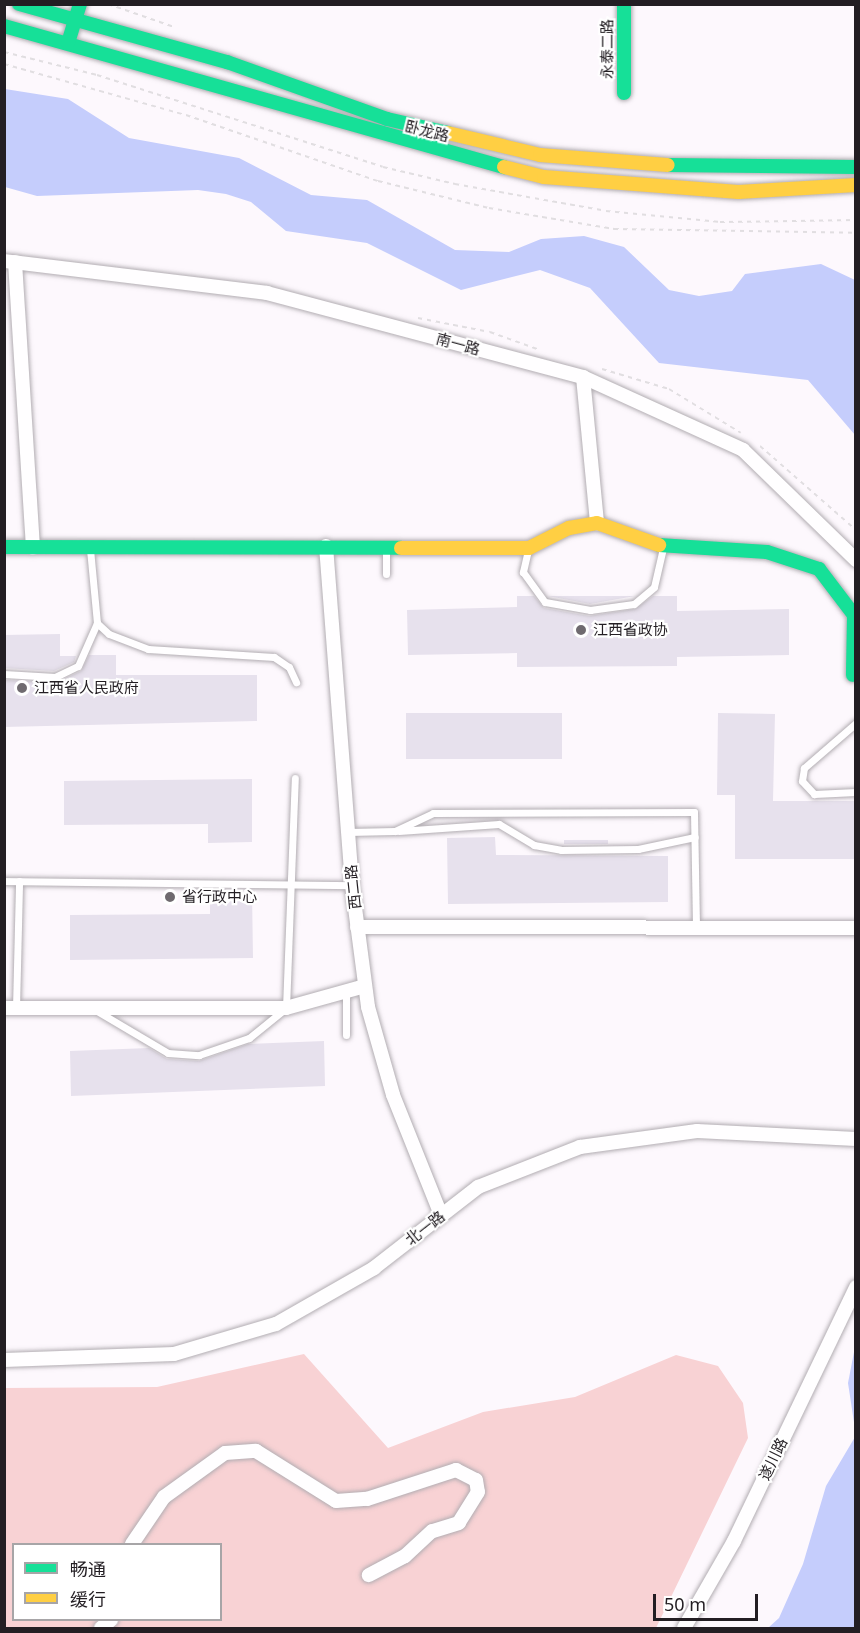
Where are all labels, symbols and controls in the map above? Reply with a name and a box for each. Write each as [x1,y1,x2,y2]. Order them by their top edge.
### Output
street label: 永泰二路 [598,19,616,79]
street label: 卧龙路 [403,117,451,145]
street label: 南一路 [434,329,482,359]
place label: 江西省政协 [593,621,668,639]
marker: 江西省政协 [574,623,588,637]
place label: 江西省人民政府 [34,679,139,697]
marker: 江西省人民政府 [15,681,29,695]
street label: 西二路 [342,864,364,910]
place label: 省行政中心 [182,888,257,906]
marker: 省行政中心 [163,890,177,904]
street label: 北一路 [402,1207,448,1249]
street label: 遂川路 [755,1435,791,1483]
legend [12,1543,222,1621]
text: 畅通 [70,1557,106,1581]
scale bar [656,1582,761,1620]
text: 缓行 [70,1587,106,1611]
text: 50 m [664,1592,706,1616]

